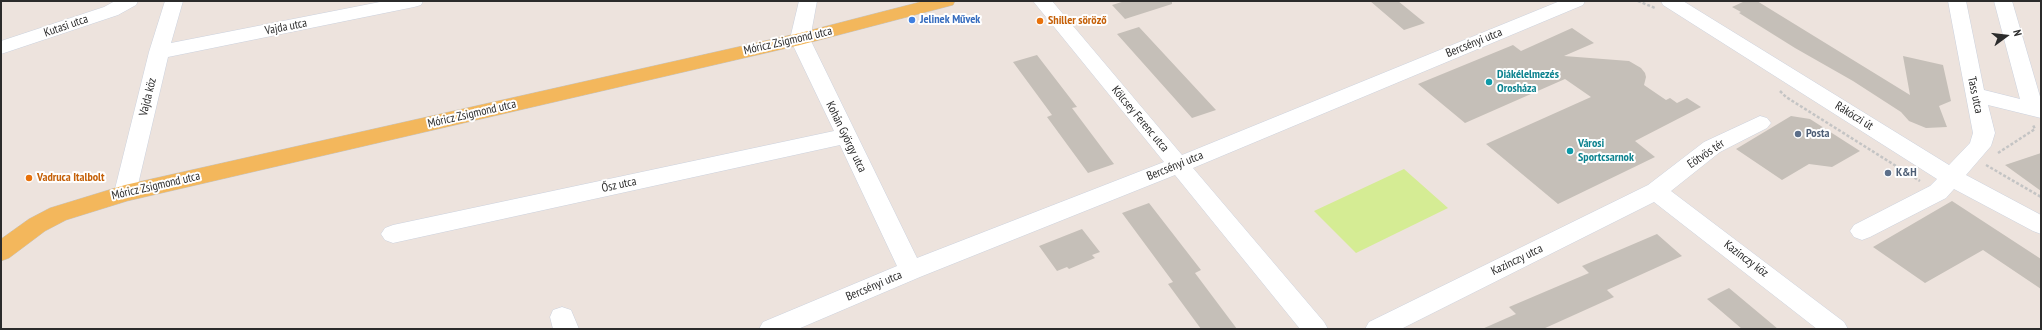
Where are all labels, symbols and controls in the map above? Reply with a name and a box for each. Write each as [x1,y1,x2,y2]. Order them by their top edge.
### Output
street label: Kutasi utca [42,12,90,40]
place label: Jelinek Művek [920,13,980,27]
place label: Shiller söröző [1048,14,1106,28]
marker: Jelinek Művek [907,15,917,25]
street label: Vajda utca [264,16,308,38]
marker: Shiller söröző [1035,16,1045,26]
north arrow [1986,16,2026,56]
street label: Móricz Zsigmond utca [742,24,834,58]
street label: Bercsényi utca [1444,25,1504,61]
text: N [2010,28,2025,38]
place label: Diákélelmezés Orosháza [1497,68,1559,96]
street label: Tass utca [1964,75,1986,115]
street label: Vajda köz [136,76,160,118]
marker: Diákélelmezés Orosháza [1484,77,1494,87]
street label: Kölcsey Ferenc utca [1108,83,1172,155]
street label: Móricz Zsigmond utca [426,97,518,131]
street label: Kohán György utca [823,99,869,175]
street label: Rákóczi út [1832,99,1876,133]
place label: Posta [1806,127,1829,141]
marker: Posta [1793,129,1803,139]
street label: Eötvös tér [1685,136,1727,172]
place label: Városi Sportcsarnok [1578,137,1634,165]
marker: Városi Sportcsarnok [1565,146,1575,156]
street label: Bercsényi utca [1145,148,1205,184]
place label: K&H [1896,166,1917,180]
marker: K&H [1883,168,1893,178]
street label: Móricz Zsigmond utca [110,169,202,203]
place label: Vadruca Italbolt [37,171,105,185]
marker: Vadruca Italbolt [24,173,34,183]
street label: Ősz utca [600,174,638,196]
street label: Kazinczy köz [1721,238,1771,280]
street label: Kazinczy utca [1489,241,1545,279]
street label: Bercsényi utca [844,268,904,304]

